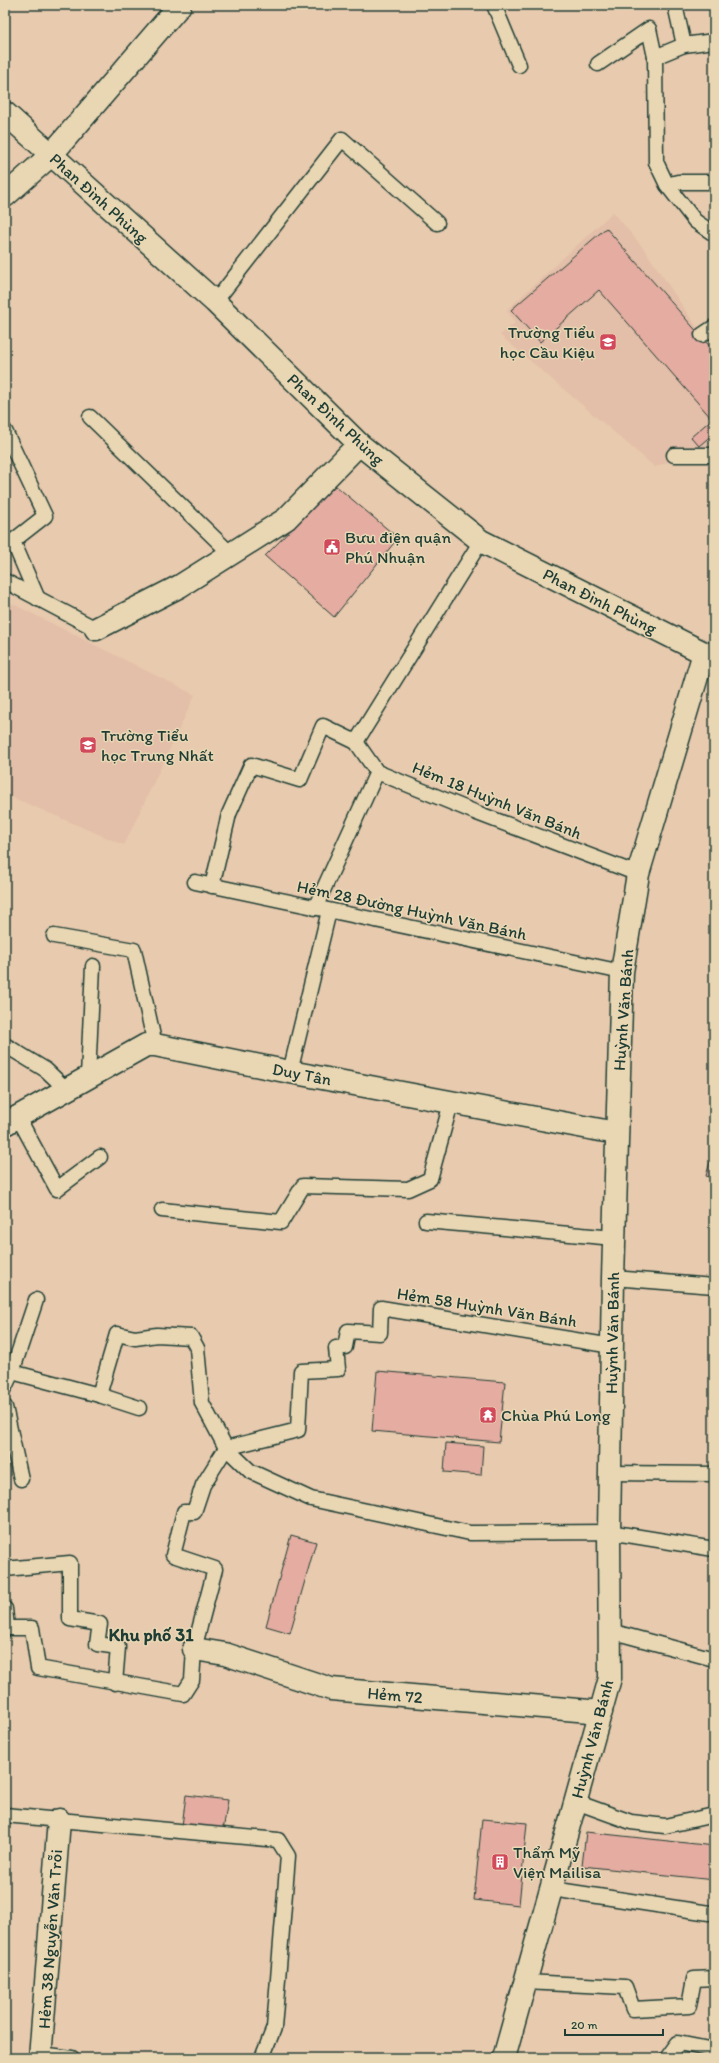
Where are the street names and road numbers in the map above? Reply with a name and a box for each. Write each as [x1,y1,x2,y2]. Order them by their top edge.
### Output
street label: Phan Đình Phùng [46,149,152,248]
street label: Phan Đình Phùng [283,369,389,469]
street label: Phan Đình Phùng [540,564,661,638]
street label: Hẻm 18 Huỳnh Văn Bánh [409,757,585,843]
street label: Hẻm 28 Đường Huỳnh Văn Bánh [295,876,530,944]
street label: Huỳnh Văn Bánh [609,948,637,1071]
street label: Duy Tân [271,1058,333,1090]
street label: Huỳnh Văn Bánh [601,1272,623,1394]
street label: Hẻm 58 Huỳnh Văn Bánh [396,1283,579,1331]
street label: Huỳnh Văn Bánh [567,1677,618,1800]
street label: Hẻm 72 [367,1683,424,1707]
street label: Hẻm 38 Nguyễn Văn Trỗi [34,1849,66,2029]

